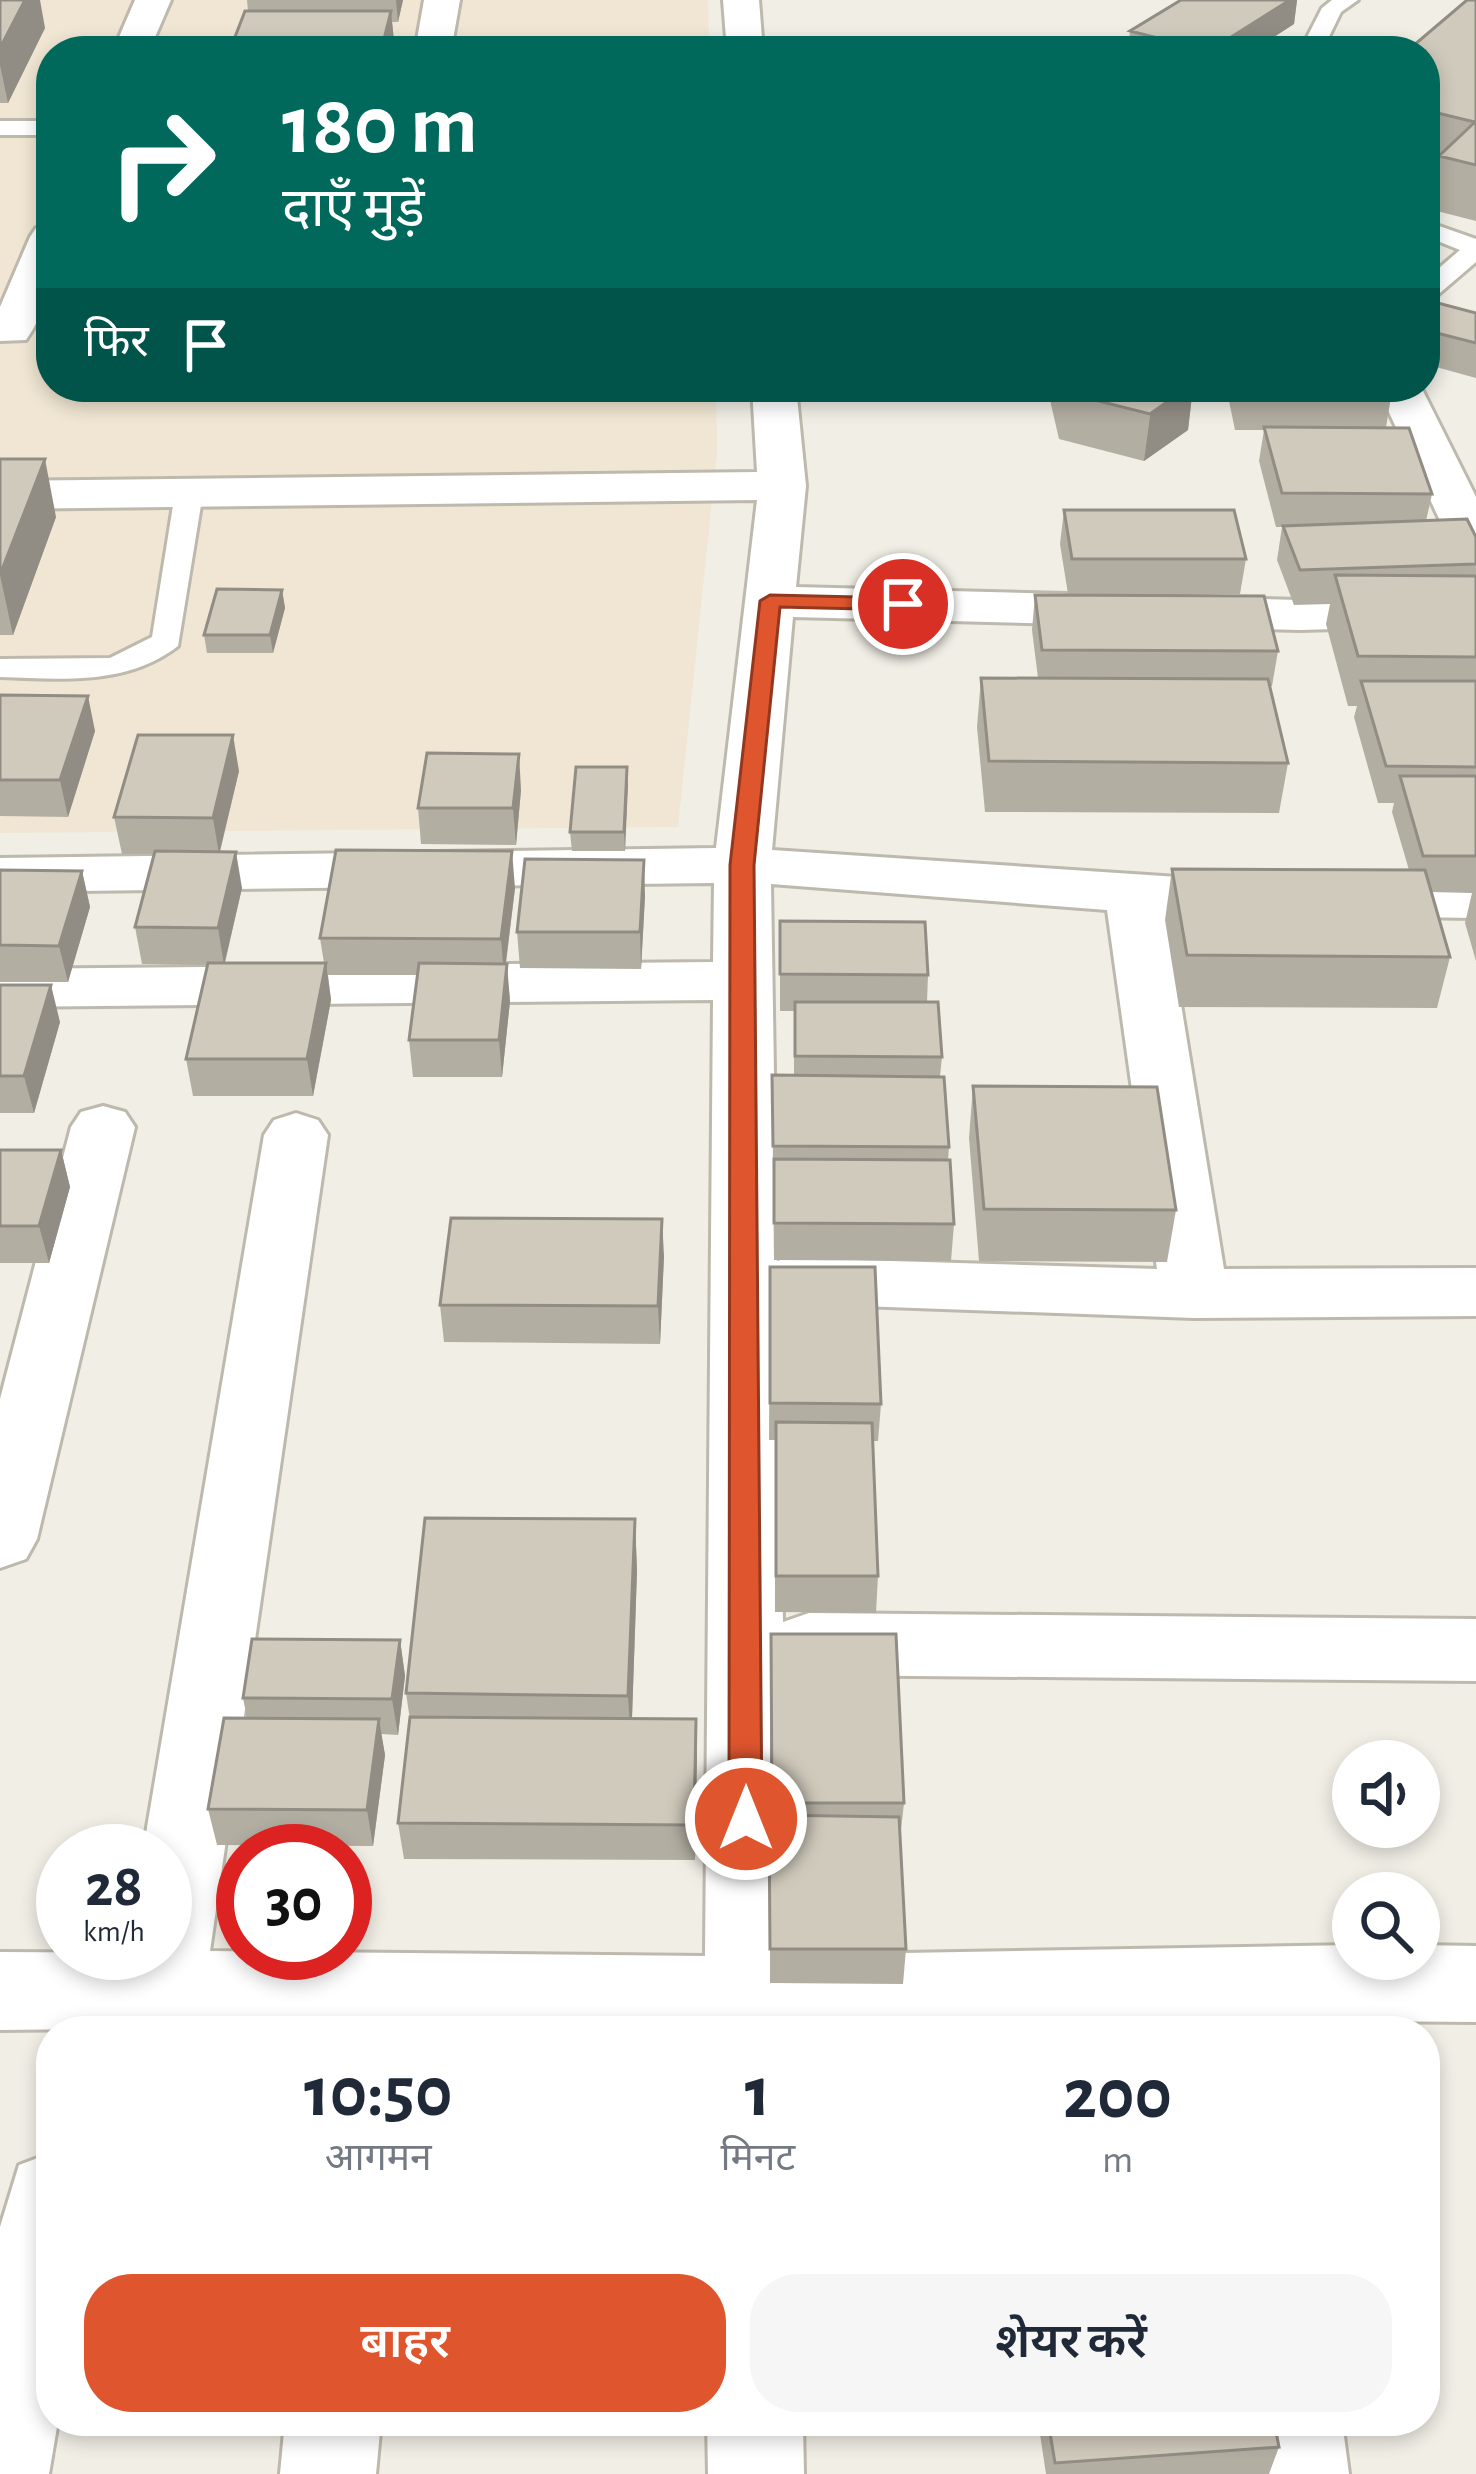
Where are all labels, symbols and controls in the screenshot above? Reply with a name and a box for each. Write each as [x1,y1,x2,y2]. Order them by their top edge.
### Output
icon: right [84,84,240,240]
text: 180 m [282,85,478,169]
text: दाएँ मुड़ें [282,183,425,237]
icon: arrive [173,312,239,378]
text: फिर [84,320,149,365]
pin [852,553,954,655]
icon: arrive [870,571,936,637]
map controls [1332,1740,1440,1980]
button: sound [1332,1740,1440,1848]
position arrow [683,1756,809,1882]
speed limit sign: 30 [216,1824,372,1980]
text: 28 [85,1857,143,1917]
button: search [1332,1872,1440,1980]
text: km/h [83,1917,145,1947]
text: 10:50 [304,2057,452,2129]
text: 1 [745,2057,771,2129]
text: 200 [1063,2059,1172,2131]
text: आगमन [325,2139,432,2178]
text: मिनट [720,2139,795,2178]
text: m [1102,2141,1133,2180]
button: बाहर [84,2274,726,2412]
button: शेयर करें [750,2274,1392,2412]

